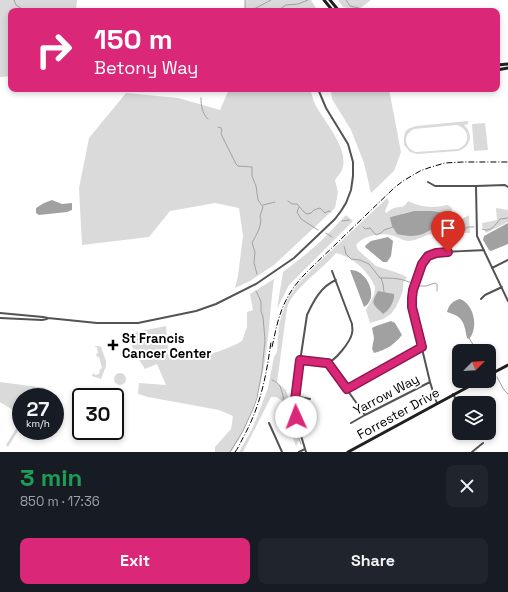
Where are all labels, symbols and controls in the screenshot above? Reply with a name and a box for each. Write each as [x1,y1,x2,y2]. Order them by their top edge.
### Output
text: 150 m [94,21,173,57]
icon: right [28,24,80,76]
text: Betony Way [94,56,198,79]
pin [431,211,465,252]
icon: arrive [437,217,459,239]
place label: St Francis Cancer Center [122,330,212,362]
marker: St Francis Cancer Center [107,339,119,351]
north arrow [452,344,496,388]
map controls [452,344,496,440]
street label: Yarrow Way [350,370,422,419]
street label: Forrester Drive [354,384,443,443]
speed limit sign: 30 [72,388,124,440]
text: 27 [27,396,49,422]
position arrow [275,396,317,438]
button: layers [452,396,496,440]
text: km/h [26,417,50,430]
text: 3 min [20,462,82,493]
button: close [446,465,488,507]
text: 850 m · 17:36 [20,493,100,510]
button: Exit [20,538,250,584]
button: Share [258,538,488,584]

